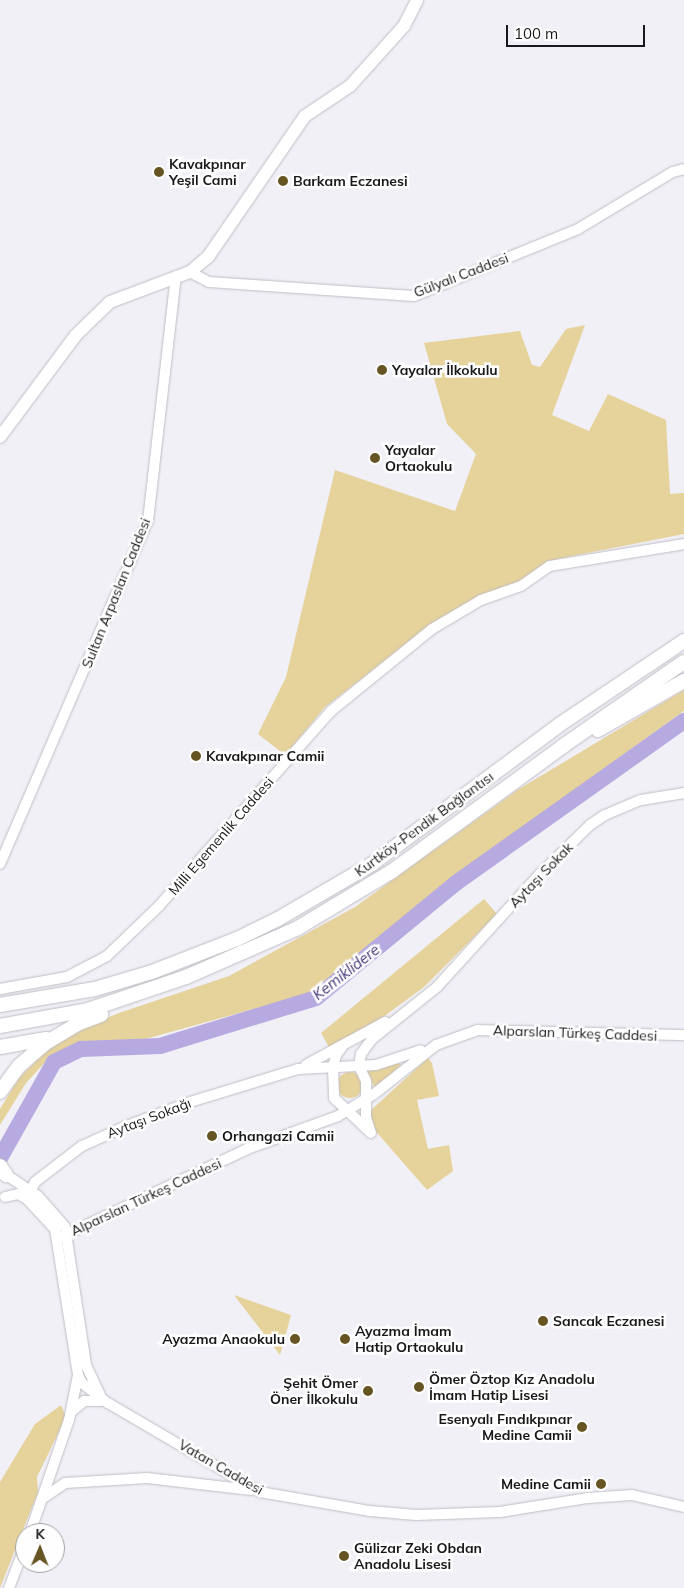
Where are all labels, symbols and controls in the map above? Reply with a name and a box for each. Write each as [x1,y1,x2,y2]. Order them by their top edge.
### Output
scale bar [509,15,648,47]
text: 100 m [514,24,558,43]
place label: Kavakpınar Yeşil Cami [169,156,246,188]
marker: Kavakpınar Yeşil Cami [153,166,165,178]
place label: Barkam Eczanesi [293,173,408,189]
marker: Barkam Eczanesi [277,175,289,187]
street label: Gülyalı Caddesi [411,249,511,301]
place label: Yayalar İlkokulu [392,362,498,378]
marker: Yayalar İlkokulu [376,364,388,376]
place label: Yayalar Ortaokulu [385,442,452,474]
marker: Yayalar Ortaokulu [369,452,381,464]
street label: Sultan Arpaslan Caddesi [78,515,154,671]
place label: Kavakpınar Camii [206,748,325,764]
marker: Kavakpınar Camii [190,750,202,762]
street label: Kurtköy-Pendik Bağlantısı [351,768,497,880]
street label: Milli Egemenlik Caddesi [165,773,277,899]
street label: Aytaşı Sokak [506,839,576,911]
water label: Kemiklidere [309,940,383,1004]
street label: Alparslan Türkeş Caddesi [493,1022,657,1044]
street label: Aytaşı Sokağı [105,1094,193,1142]
place label: Orhangazi Camii [222,1128,334,1144]
marker: Orhangazi Camii [206,1130,218,1142]
street label: Alparslan Türkeş Caddesi [68,1155,224,1239]
place label: Sancak Eczanesi [553,1313,665,1329]
marker: Sancak Eczanesi [537,1315,549,1327]
place label: Ayazma İmam Hatip Ortaokulu [355,1323,463,1355]
place label: Ayazma Anaokulu [162,1331,285,1347]
marker: Ayazma Anaokulu [289,1333,301,1345]
marker: Ayazma İmam Hatip Ortaokulu [339,1333,351,1345]
place label: Ömer Öztop Kız Anadolu İmam Hatip Lisesi [429,1371,595,1404]
place label: Şehit Ömer Öner İlkokulu [270,1375,358,1408]
marker: Ömer Öztop Kız Anadolu İmam Hatip Lisesi [413,1381,425,1393]
marker: Şehit Ömer Öner İlkokulu [362,1385,374,1397]
place label: Esenyalı Fındıkpınar Medine Camii [438,1411,572,1444]
marker: Esenyalı Fındıkpınar Medine Camii [576,1421,588,1433]
street label: Vatan Caddesi [176,1436,266,1498]
place label: Medine Camii [501,1476,591,1492]
marker: Medine Camii [595,1478,607,1490]
north arrow [15,1523,65,1573]
text: K [35,1525,45,1543]
place label: Gülizar Zeki Obdan Anadolu Lisesi [354,1540,482,1572]
marker: Gülizar Zeki Obdan Anadolu Lisesi [338,1550,350,1562]

